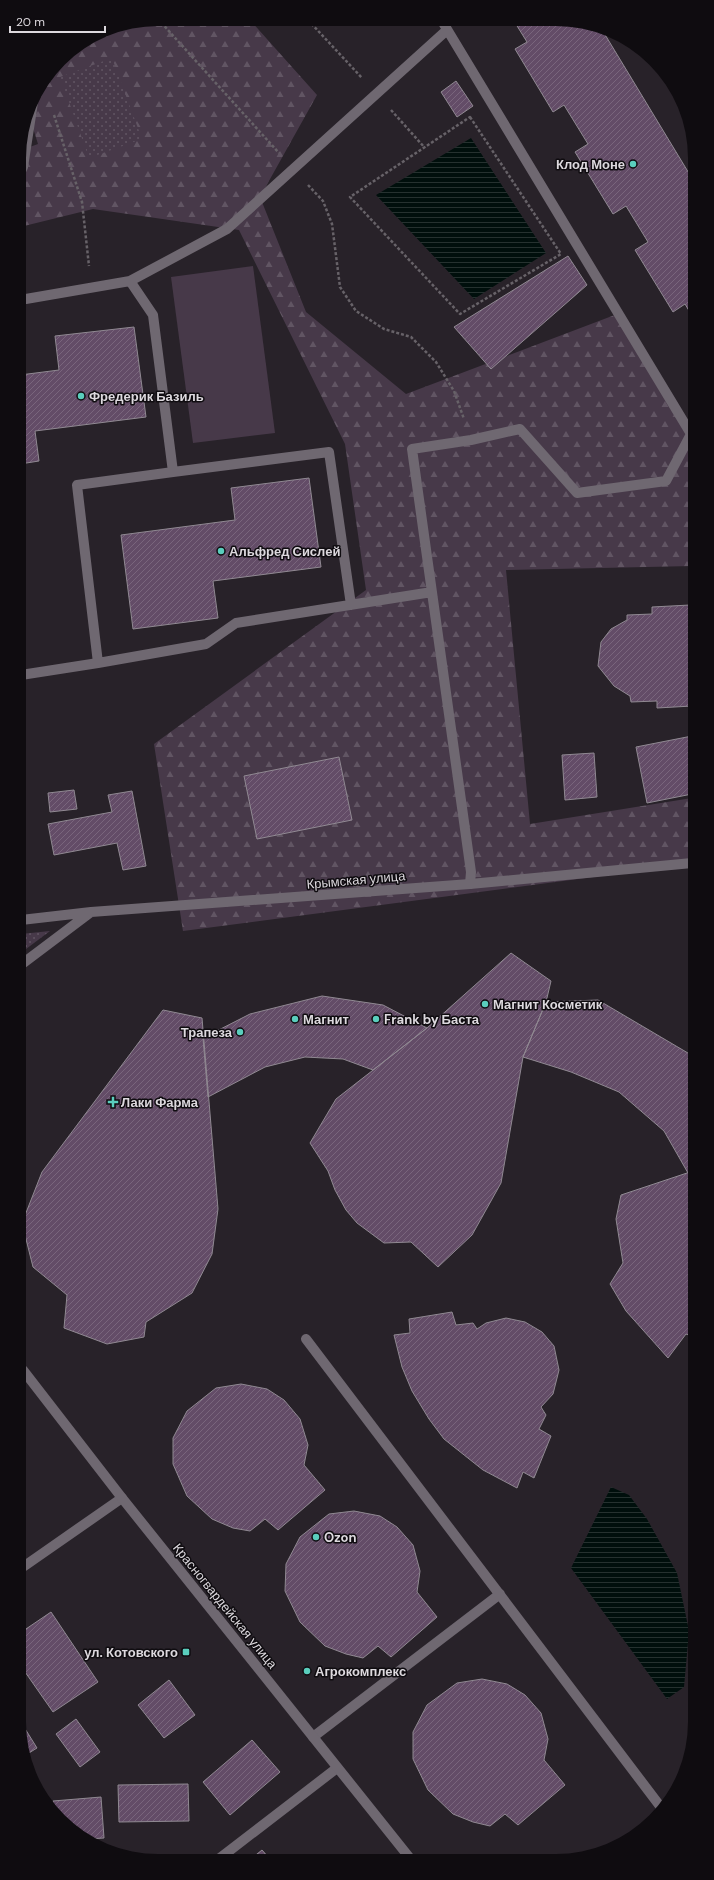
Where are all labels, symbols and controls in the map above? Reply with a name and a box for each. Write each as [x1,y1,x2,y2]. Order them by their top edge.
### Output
scale bar [10,8,105,34]
text: 20 m [16,14,45,30]
place label: Клод Моне [556,156,625,173]
marker: Клод Моне [628,159,638,169]
place label: Фредерик Базиль [89,388,204,405]
marker: Фредерик Базиль [76,391,86,401]
place label: Альфред Сислей [229,543,340,560]
marker: Альфред Сислей [216,546,226,556]
street label: Крымская улица [306,867,407,893]
place label: Магнит Косметик [493,996,603,1013]
marker: Магнит Косметик [480,999,490,1009]
place label: Магнит [303,1011,349,1028]
place label: Frank by Баста [384,1011,480,1028]
marker: Магнит [290,1014,300,1024]
marker: Frank by Баста [371,1014,381,1024]
place label: Трапеза [181,1024,233,1041]
marker: Трапеза [235,1027,245,1037]
place label: Лаки Фарма [121,1094,199,1111]
marker: Лаки Фарма [108,1097,118,1107]
place label: Ozon [324,1529,357,1546]
marker: Ozon [311,1532,321,1542]
street label: Красногвардейская улица [169,1540,281,1673]
place label: ул. Котовского [84,1644,178,1661]
marker: ул. Котовского [181,1647,191,1657]
place label: Агрокомплекс [315,1663,406,1680]
marker: Агрокомплекс [302,1666,312,1676]

